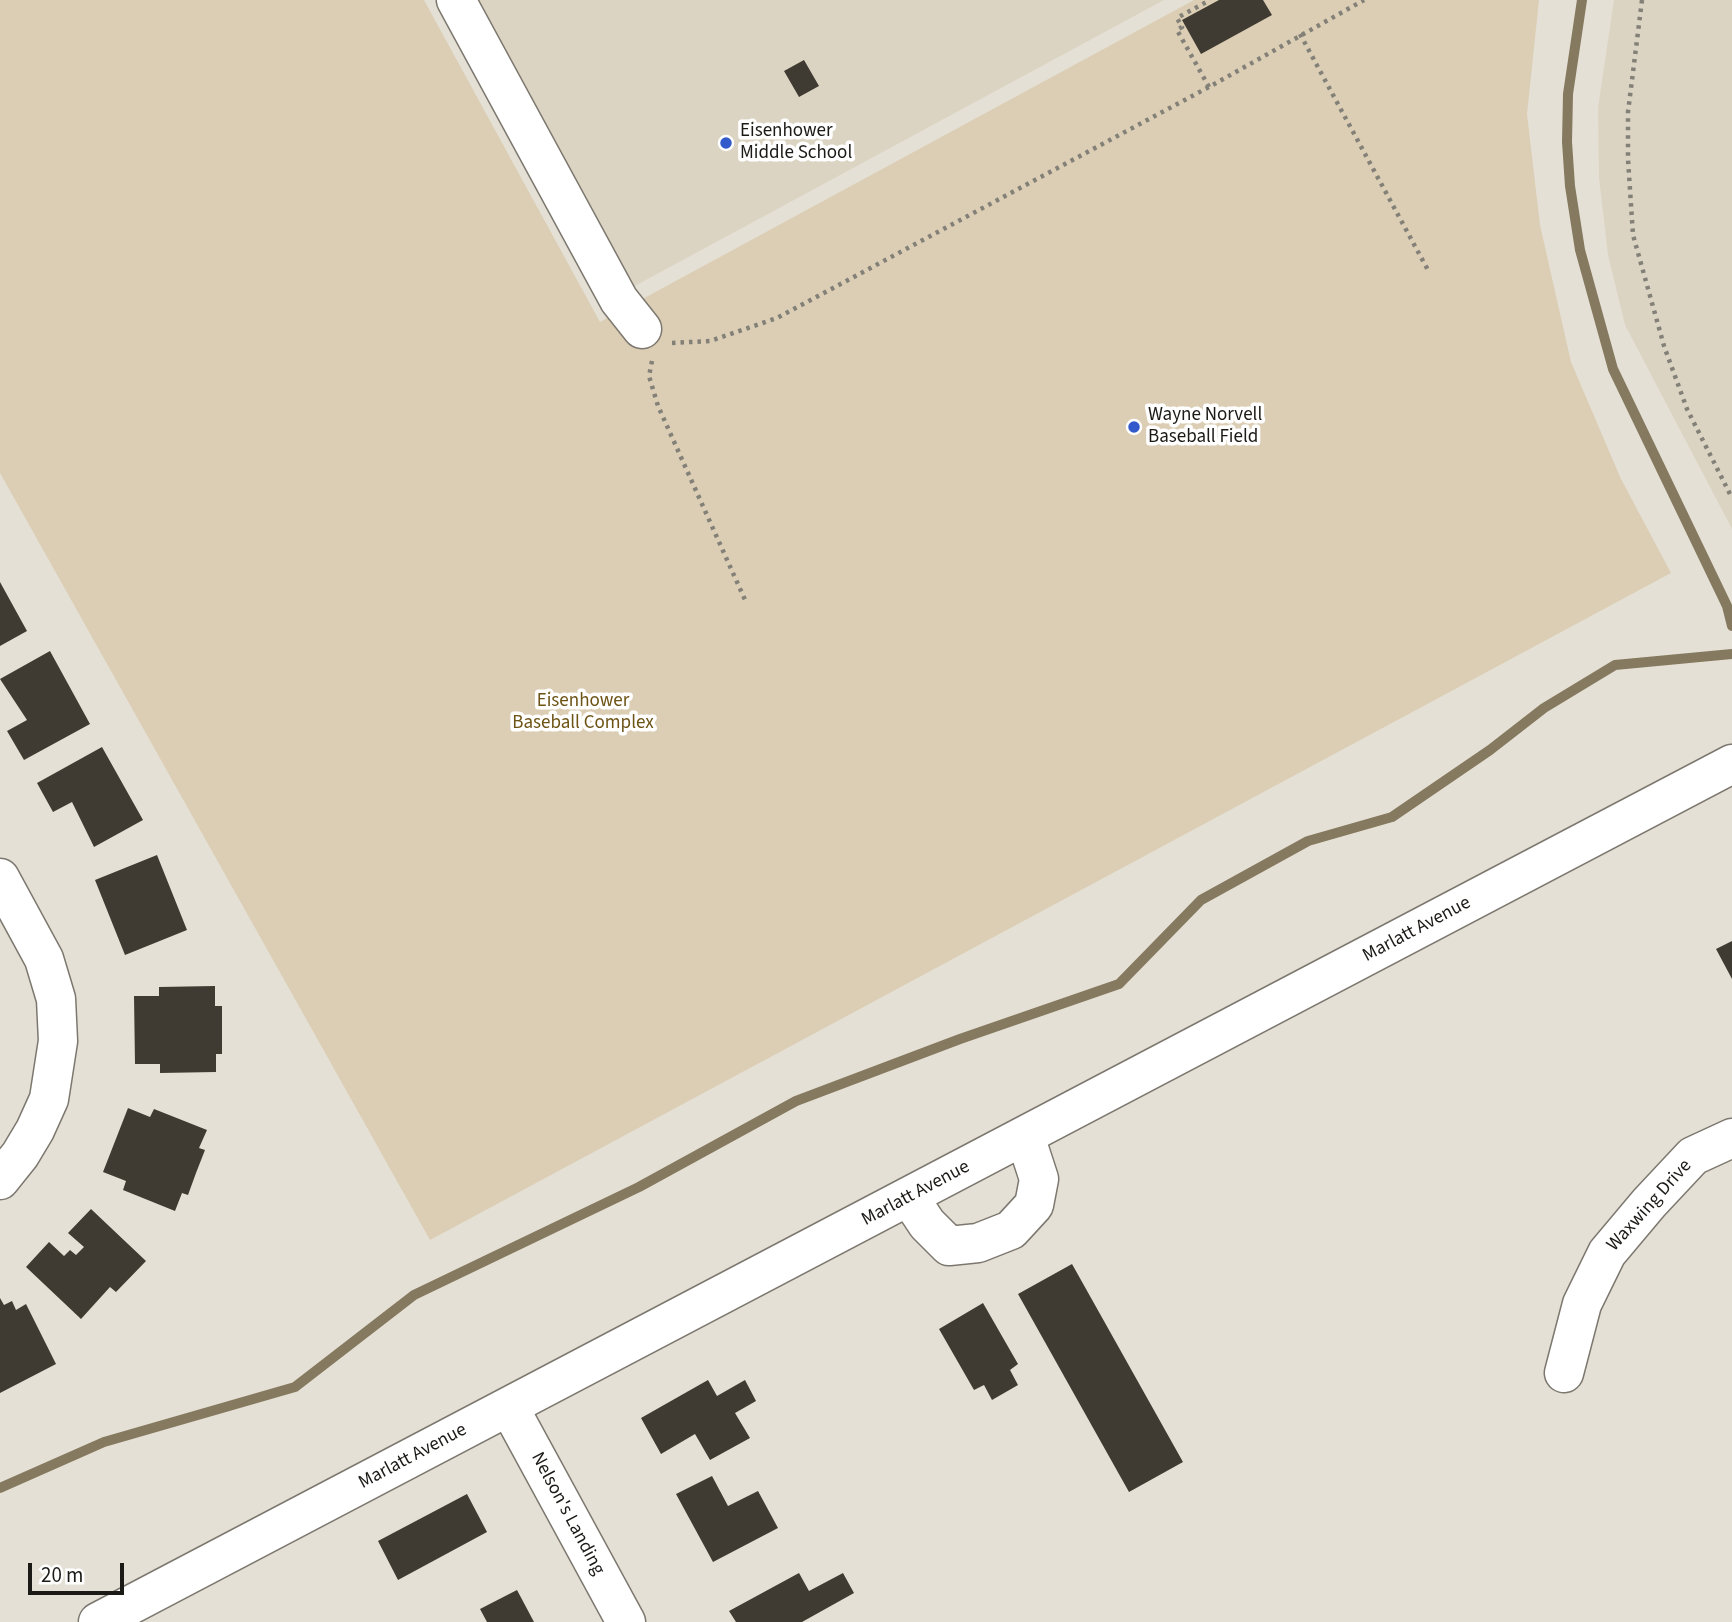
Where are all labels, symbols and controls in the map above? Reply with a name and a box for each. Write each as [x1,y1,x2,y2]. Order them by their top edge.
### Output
place label: Eisenhower Middle School [740,121,852,165]
marker: Eisenhower Middle School [718,135,734,151]
place label: Wayne Norvell Baseball Field [1148,405,1262,449]
marker: Wayne Norvell Baseball Field [1126,419,1142,435]
park label: Eisenhower Baseball Complex [512,691,654,735]
street label: Marlatt Avenue [1359,892,1475,968]
street label: Waxwing Drive [1603,1155,1697,1257]
street label: Marlatt Avenue [858,1156,974,1232]
street label: Marlatt Avenue [355,1419,471,1495]
street label: Nelson's Landing [525,1449,609,1579]
scale bar [32,1548,128,1592]
text: 20 m [41,1560,83,1590]

